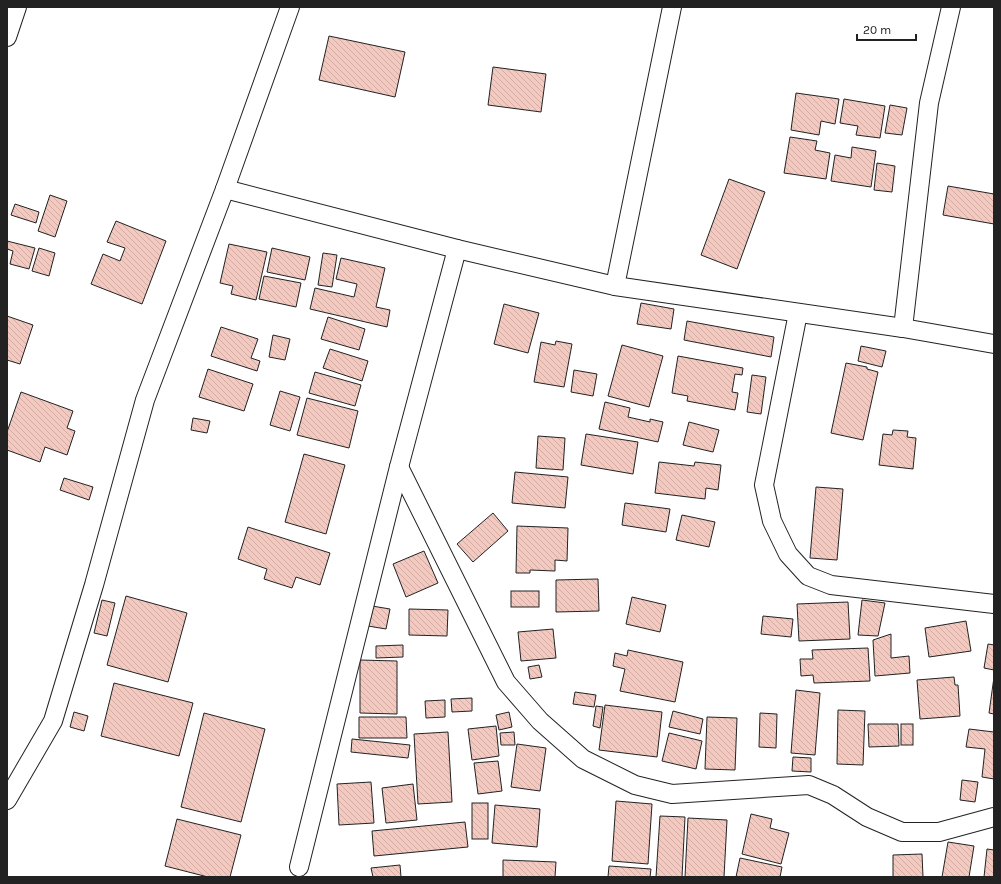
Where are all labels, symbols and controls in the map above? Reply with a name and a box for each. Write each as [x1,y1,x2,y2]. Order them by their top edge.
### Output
scale bar [857,16,916,42]
text: 20 m [863,23,891,37]

